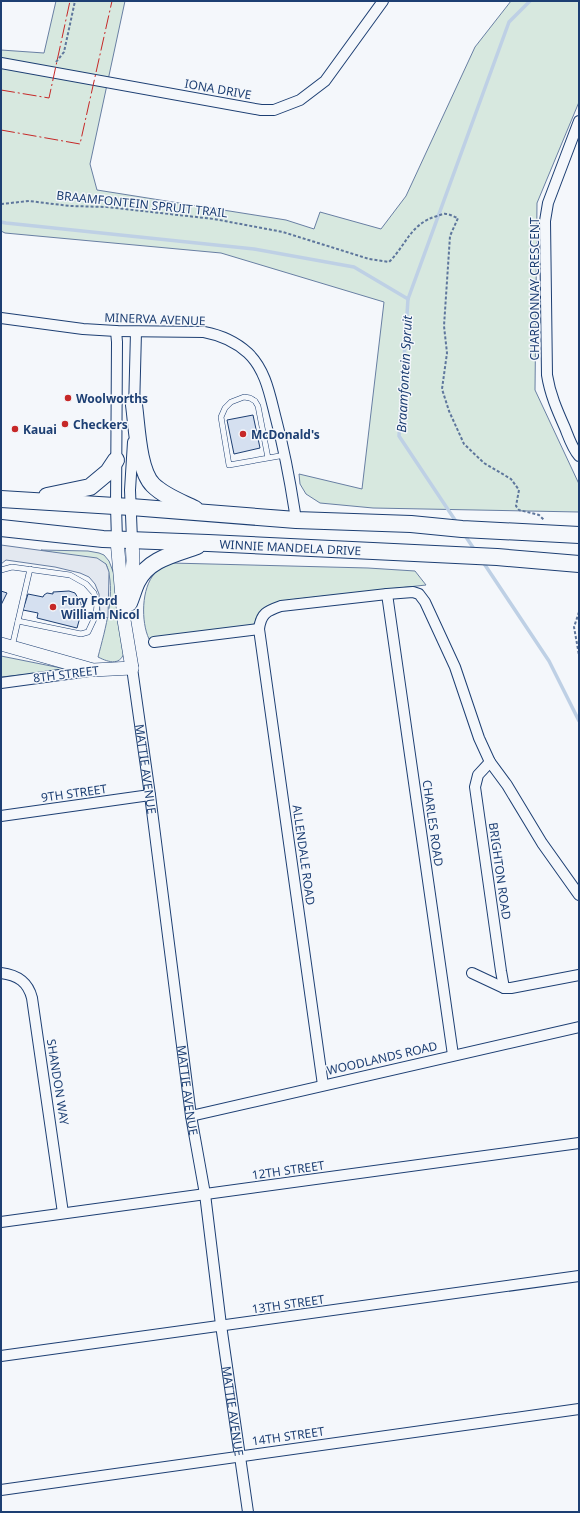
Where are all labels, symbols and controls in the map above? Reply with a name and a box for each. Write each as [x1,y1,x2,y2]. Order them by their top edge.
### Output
street label: IONA DRIVE [183,75,253,103]
street label: BRAAMFONTEIN SPRUIT TRAIL [56,187,228,221]
street label: CHARDONNAY CRESCENT [526,217,543,361]
street label: MINERVA AVENUE [104,309,206,329]
water label: Braamfontein Spruit [392,314,416,433]
place label: Woolworths [76,390,148,407]
marker: Woolworths [63,393,73,403]
place label: Checkers [73,416,128,433]
marker: Checkers [60,419,70,429]
place label: Kauai [23,421,57,438]
marker: Kauai [10,424,20,434]
place label: McDonald's [251,426,320,443]
marker: McDonald's [238,429,248,439]
street label: WINNIE MANDELA DRIVE [219,535,361,559]
place label: Fury Ford William Nicol [61,592,140,623]
marker: Fury Ford William Nicol [48,602,58,612]
street label: 8TH STREET [32,661,100,686]
street label: MATTIE AVENUE [132,723,161,815]
street label: CHARLES ROAD [419,779,448,868]
street label: 9TH STREET [40,780,108,806]
street label: ALLENDALE ROAD [289,804,320,907]
street label: BRIGHTON ROAD [485,821,515,921]
street label: WOODLANDS ROAD [325,1037,439,1079]
street label: SHANDON WAY [43,1038,73,1127]
street label: MATTIE AVENUE [174,1044,203,1137]
street label: 12TH STREET [251,1156,326,1184]
street label: 13TH STREET [251,1290,326,1318]
street label: MATTIE AVENUE [219,1365,248,1457]
street label: 14TH STREET [251,1422,326,1450]

